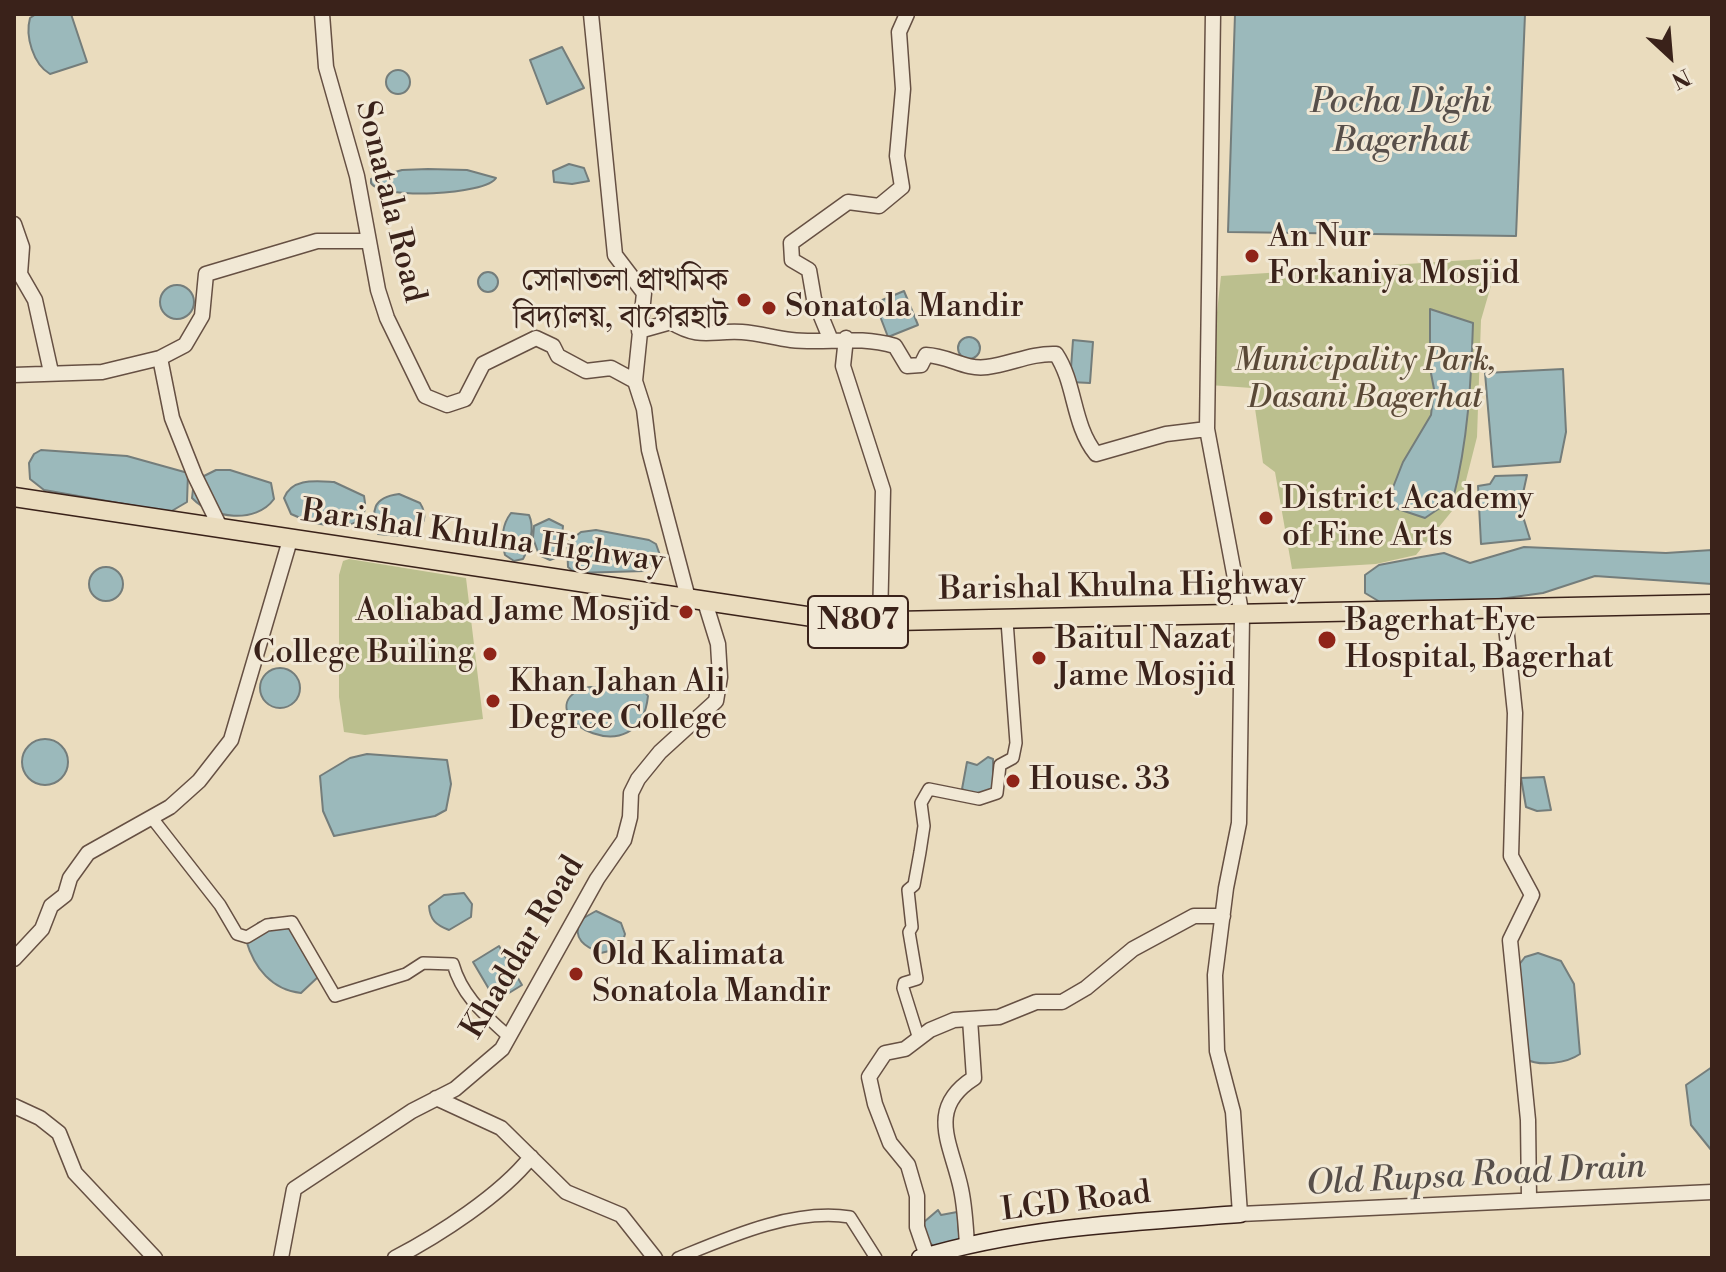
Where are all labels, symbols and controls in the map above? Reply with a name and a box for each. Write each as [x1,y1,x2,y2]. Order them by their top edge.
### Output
north arrow [1630,16,1710,96]
text: N [1667,62,1694,94]
water label: Pocha Dighi Bagerhat [1311,84,1491,164]
street label: Sonatala Road [345,97,433,307]
place label: An Nur Forkaniya Mosjid [1268,219,1520,294]
marker: An Nur Forkaniya Mosjid [1243,247,1261,265]
place label: সোনাতলা প্রাথমিক বিদ্যালয়, বাগেরহাট [513,263,728,338]
place label: Sonatola Mandir [785,289,1024,327]
marker: সোনাতলা প্রাথমিক বিদ্যালয়, বাগেরহাট [735,291,753,309]
marker: Sonatola Mandir [760,299,778,317]
park label: Municipality Park, Dasani Bagerhat [1234,343,1496,418]
place label: District Academy of Fine Arts [1282,481,1533,556]
street label: Barishal Khulna Highway [299,493,667,583]
marker: District Academy of Fine Arts [1257,509,1275,527]
street label: Barishal Khulna Highway [938,566,1306,610]
place label: Aoliabad Jame Mosjid [355,593,670,631]
road number: N807 [808,596,908,648]
marker: Aoliabad Jame Mosjid [677,603,695,621]
place label: Bagerhat Eye Hospital, Bagerhat [1345,603,1614,678]
place label: Baitul Nazat Jame Mosjid [1055,621,1235,696]
marker: Bagerhat Eye Hospital, Bagerhat [1316,629,1338,651]
place label: College Builing [253,635,474,673]
marker: College Builing [481,645,499,663]
marker: Baitul Nazat Jame Mosjid [1030,649,1048,667]
place label: Khan Jahan Ali Degree College [509,664,727,739]
marker: Khan Jahan Ali Degree College [484,692,502,710]
place label: House. 33 [1029,762,1170,800]
marker: House. 33 [1004,772,1022,790]
street label: Khaddar Road [455,850,593,1046]
place label: Old Kalimata Sonatola Mandir [592,937,831,1012]
marker: Old Kalimata Sonatola Mandir [567,965,585,983]
water label: Old Rupsa Road Drain [1305,1148,1647,1206]
street label: LGD Road [999,1175,1153,1231]

